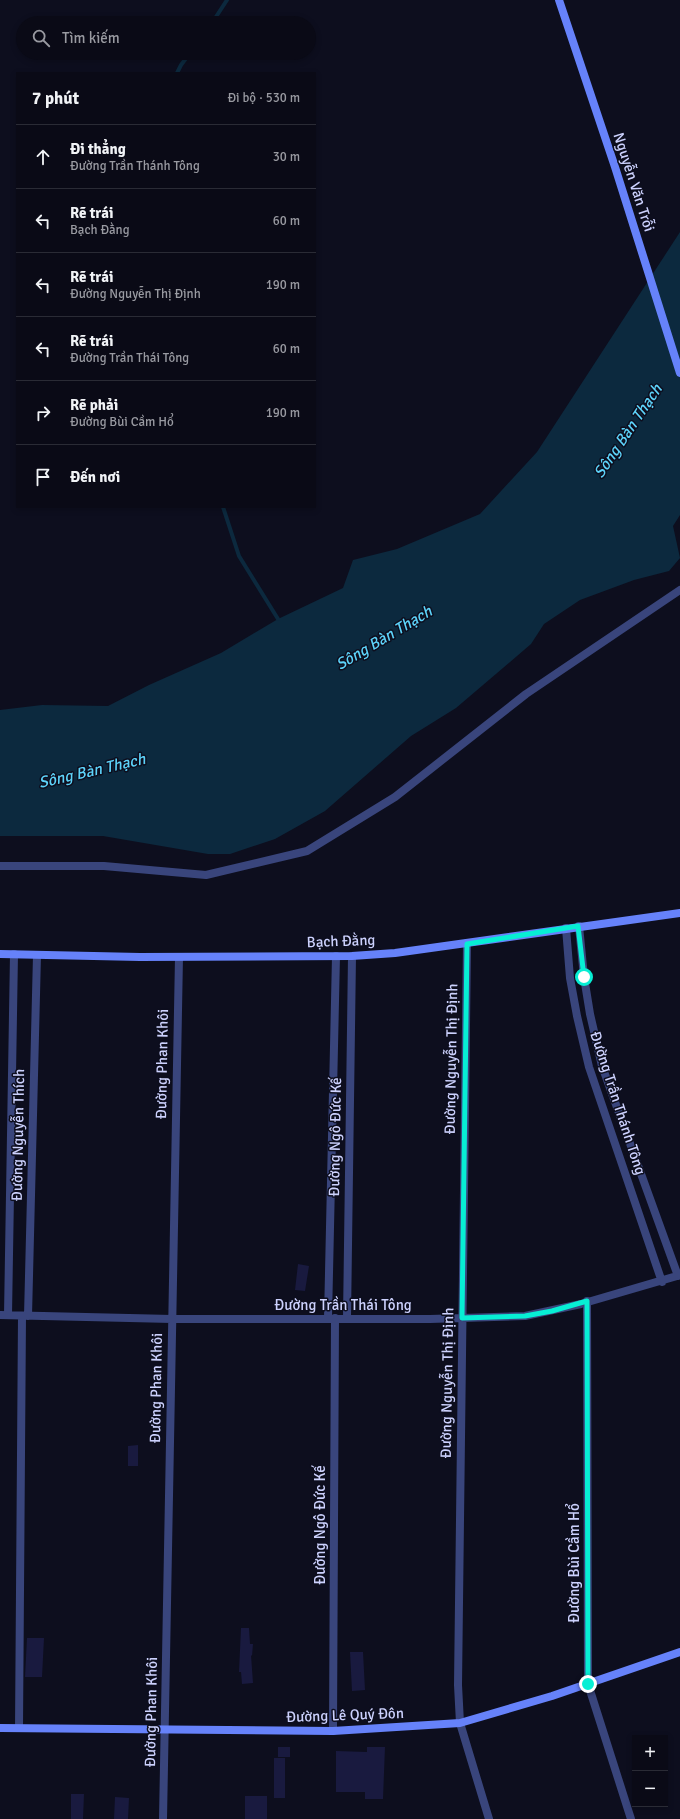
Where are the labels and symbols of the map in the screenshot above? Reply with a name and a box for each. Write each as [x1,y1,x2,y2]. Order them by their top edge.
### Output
street label: Nguyễn Văn Trỗi [610,130,659,234]
water label: Sông Bàn Thạch [589,379,667,482]
water label: Sông Bàn Thạch [332,601,437,675]
water label: Sông Bàn Thạch [37,749,149,793]
street label: Bạch Đằng [306,930,376,951]
route start [575,968,593,986]
street label: Đường Nguyễn Thị Định [440,983,461,1135]
street label: Đường Phan Khôi [152,1009,172,1119]
street label: Đường Trần Thánh Tông [586,1029,650,1177]
street label: Đường Nguyễn Thích [7,1069,28,1201]
street label: Đường Ngô Đức Kế [325,1077,345,1197]
street label: Đường Trần Thái Tông [274,1296,412,1314]
street label: Đường Nguyễn Thị Định [436,1307,457,1459]
street label: Đường Phan Khôi [146,1333,166,1443]
street label: Đường Ngô Đức Kế [311,1465,329,1585]
street label: Đường Bùi Cầm Hổ [565,1503,583,1623]
street label: Đường Phan Khôi [141,1657,161,1767]
route end [579,1675,597,1693]
street label: Đường Lê Quý Đôn [286,1704,404,1726]

